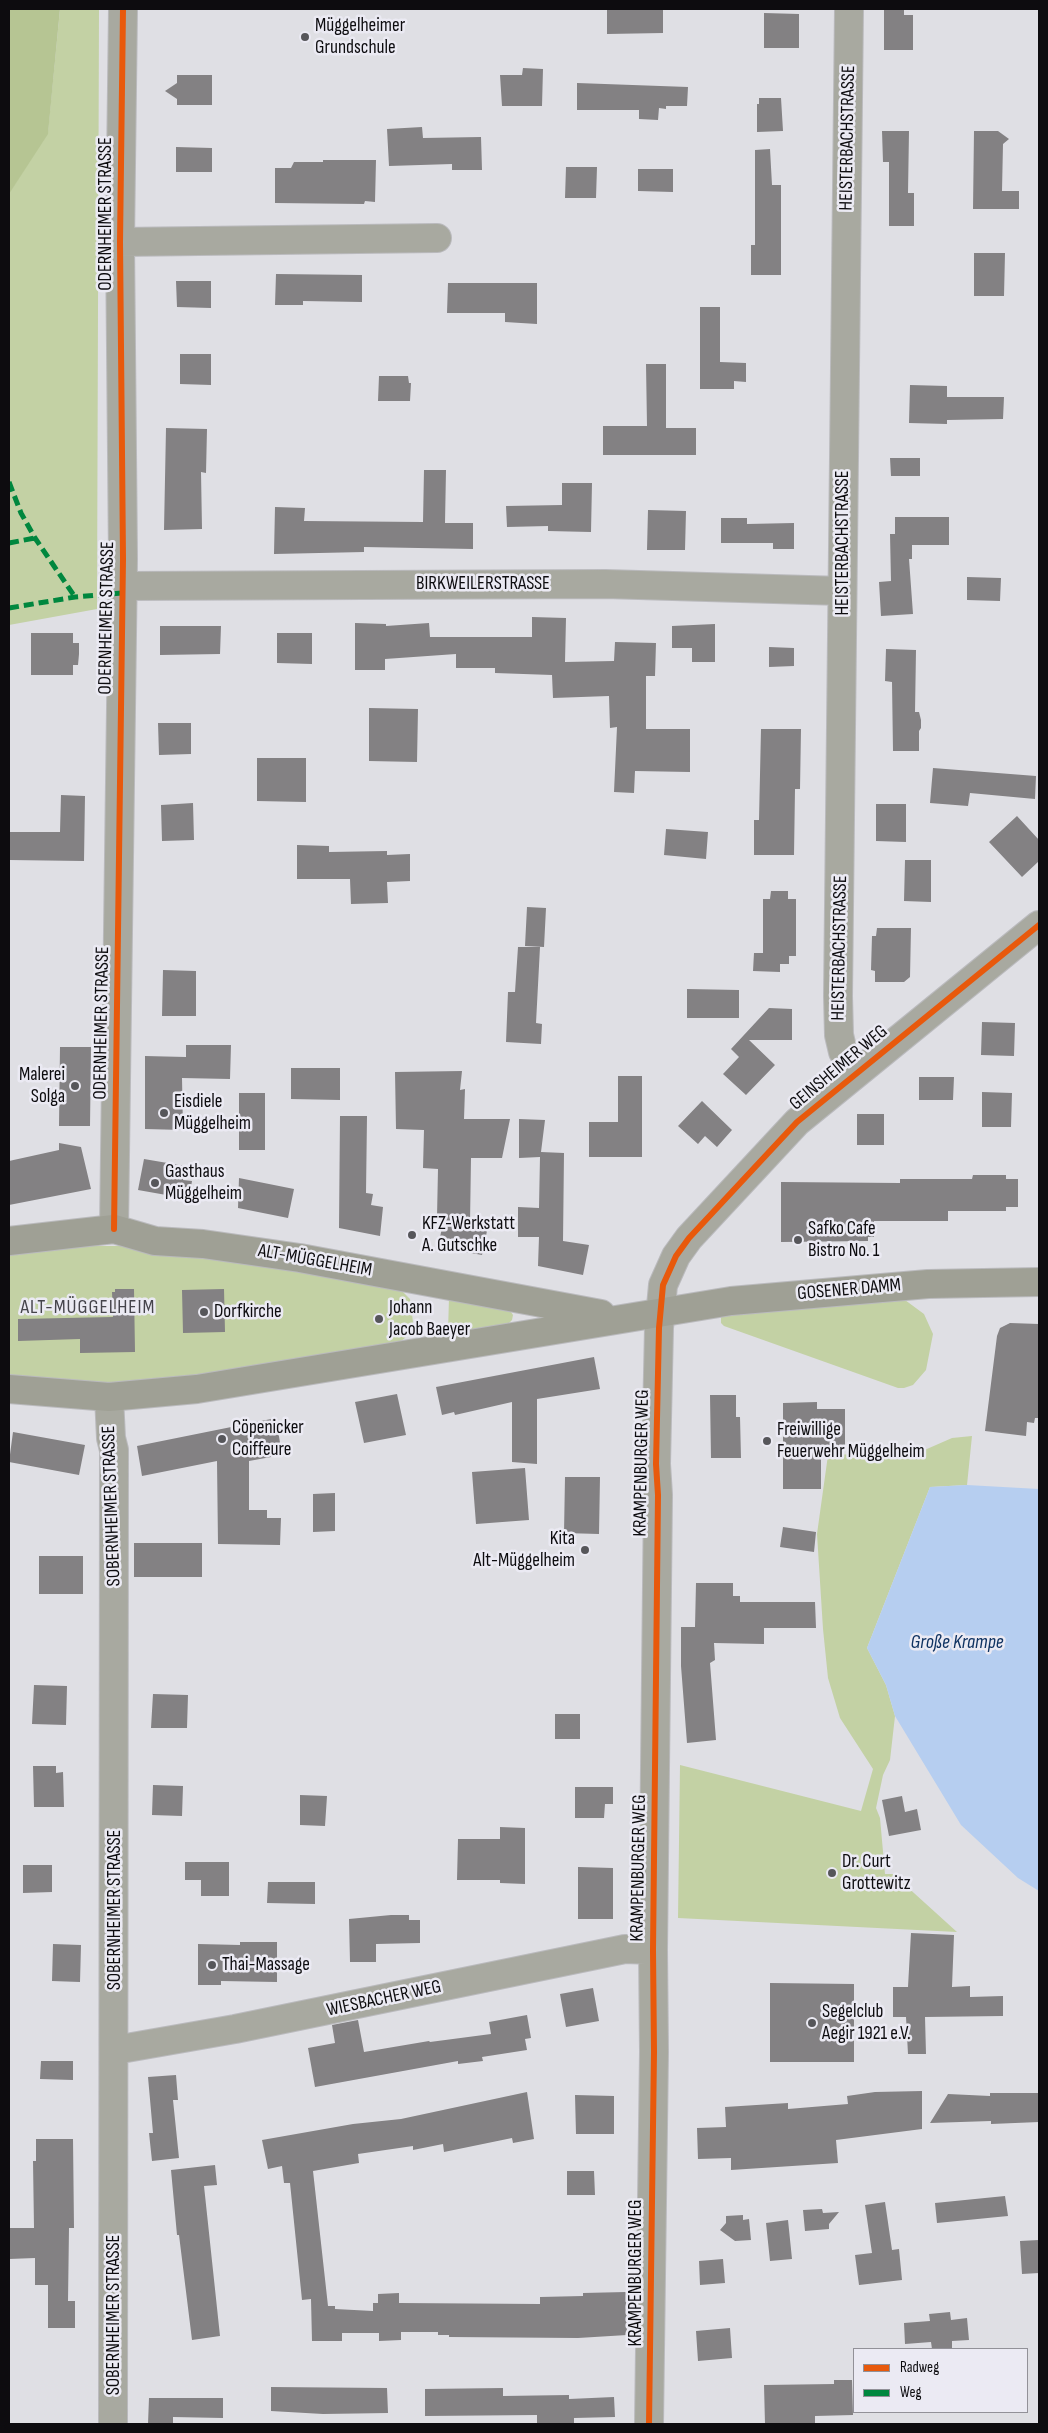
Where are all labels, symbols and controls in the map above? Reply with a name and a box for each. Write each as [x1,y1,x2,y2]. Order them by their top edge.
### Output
place label: Müggelheimer Grundschule [315,15,405,59]
marker: Müggelheimer Grundschule [299,31,311,43]
street label: HEISTERBACHSTRASSE [835,65,861,211]
street label: ODERNHEIMER STRASSE [95,137,117,291]
street label: HEISTERBACHSTRASSE [832,470,854,616]
street label: ODERNHEIMER STRASSE [94,541,120,695]
street label: BIRKWEILERSTRASSE [416,573,550,595]
street label: HEISTERBACHSTRASSE [827,875,853,1021]
street label: ODERNHEIMER STRASSE [89,946,115,1100]
street label: GEINSHEIMER WEG [785,1020,893,1116]
place label: Malerei Solga [19,1064,65,1108]
marker: Malerei Solga [69,1080,81,1092]
place label: Eisdiele Müggelheim [174,1091,251,1135]
marker: Eisdiele Müggelheim [158,1107,170,1119]
place label: Gasthaus Müggelheim [165,1161,242,1205]
marker: Gasthaus Müggelheim [149,1177,161,1189]
place label: KFZ-Werkstatt A. Gutschke [422,1213,515,1257]
place label: Safko Cafe Bistro No. 1 [808,1218,879,1262]
marker: KFZ-Werkstatt A. Gutschke [406,1229,418,1241]
marker: Safko Cafe Bistro No. 1 [792,1234,804,1246]
street label: ALT-MÜGGELHEIM [256,1240,374,1282]
street label: GOSENER DAMM [796,1274,902,1306]
district label: ALT-MÜGGELHEIM [19,1296,157,1320]
place label: Johann Jacob Baeyer [389,1297,470,1341]
place label: Dorfkirche [214,1301,282,1323]
marker: Dorfkirche [198,1306,210,1318]
marker: Johann Jacob Baeyer [373,1313,385,1325]
street label: KRAMPENBURGER WEG [629,1389,655,1537]
place label: Cöpenicker Coiffeure [232,1417,304,1461]
place label: Freiwillige Feuerwehr Müggelheim [777,1419,925,1463]
street label: SOBERNHEIMER STRASSE [98,1425,126,1587]
marker: Cöpenicker Coiffeure [216,1433,228,1445]
marker: Freiwillige Feuerwehr Müggelheim [761,1435,773,1447]
place label: Kita Alt-Müggelheim [473,1528,575,1572]
marker: Kita Alt-Müggelheim [579,1544,591,1556]
water label: Große Krampe [910,1631,1004,1655]
street label: KRAMPENBURGER WEG [626,1794,652,1942]
street label: SOBERNHEIMER STRASSE [104,1830,126,1990]
place label: Dr. Curt Grottewitz [842,1851,910,1895]
marker: Dr. Curt Grottewitz [826,1867,838,1879]
place label: Thai-Massage [222,1954,310,1976]
marker: Thai-Massage [206,1959,218,1971]
street label: WIESBACHER WEG [325,1976,443,2022]
place label: Segelclub Aegir 1921 e.V. [822,2001,911,2045]
marker: Segelclub Aegir 1921 e.V. [806,2017,818,2029]
street label: KRAMPENBURGER WEG [625,2199,647,2347]
street label: SOBERNHEIMER STRASSE [103,2235,125,2395]
legend [853,2348,1028,2413]
text: Radweg [900,2358,939,2377]
text: Weg [900,2383,922,2402]

